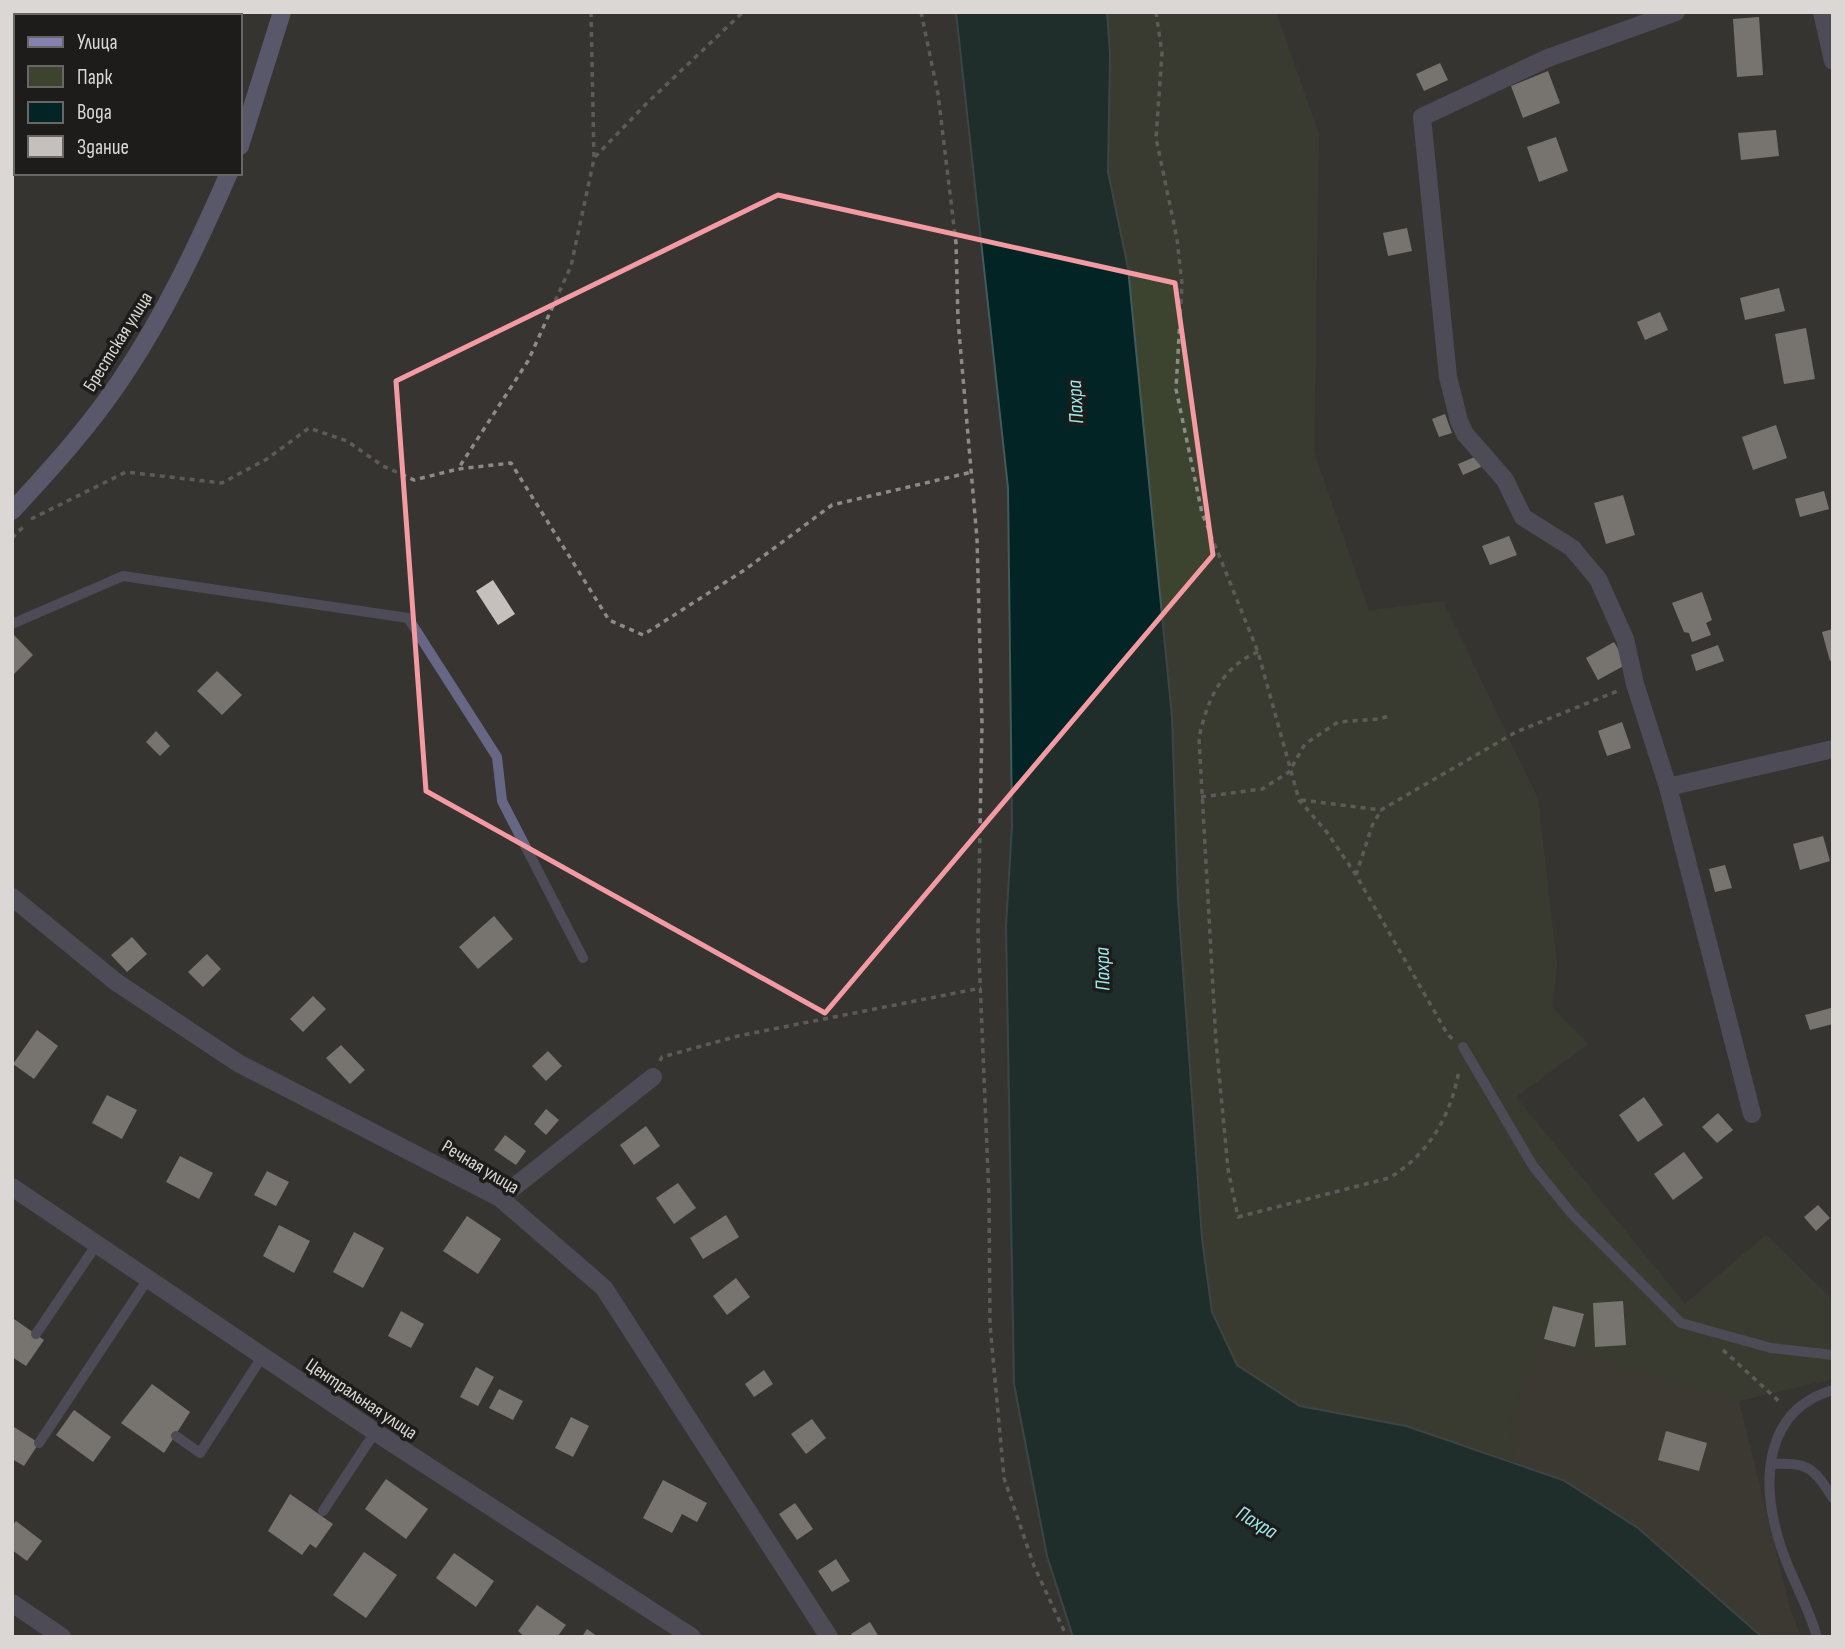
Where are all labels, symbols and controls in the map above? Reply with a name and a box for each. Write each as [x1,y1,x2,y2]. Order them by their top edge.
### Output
legend [14,14,242,175]
text: Улица [77,30,118,55]
text: Парк [77,65,112,90]
text: Вода [77,100,112,125]
text: Здание [77,135,129,160]
street label: Брестская улица [79,288,158,396]
water label: Пахра [1062,379,1089,424]
water label: Пахра [1090,946,1115,991]
street label: Речная улица [437,1135,523,1199]
street label: Центральная улица [301,1354,421,1445]
water label: Пахра [1232,1500,1282,1545]

